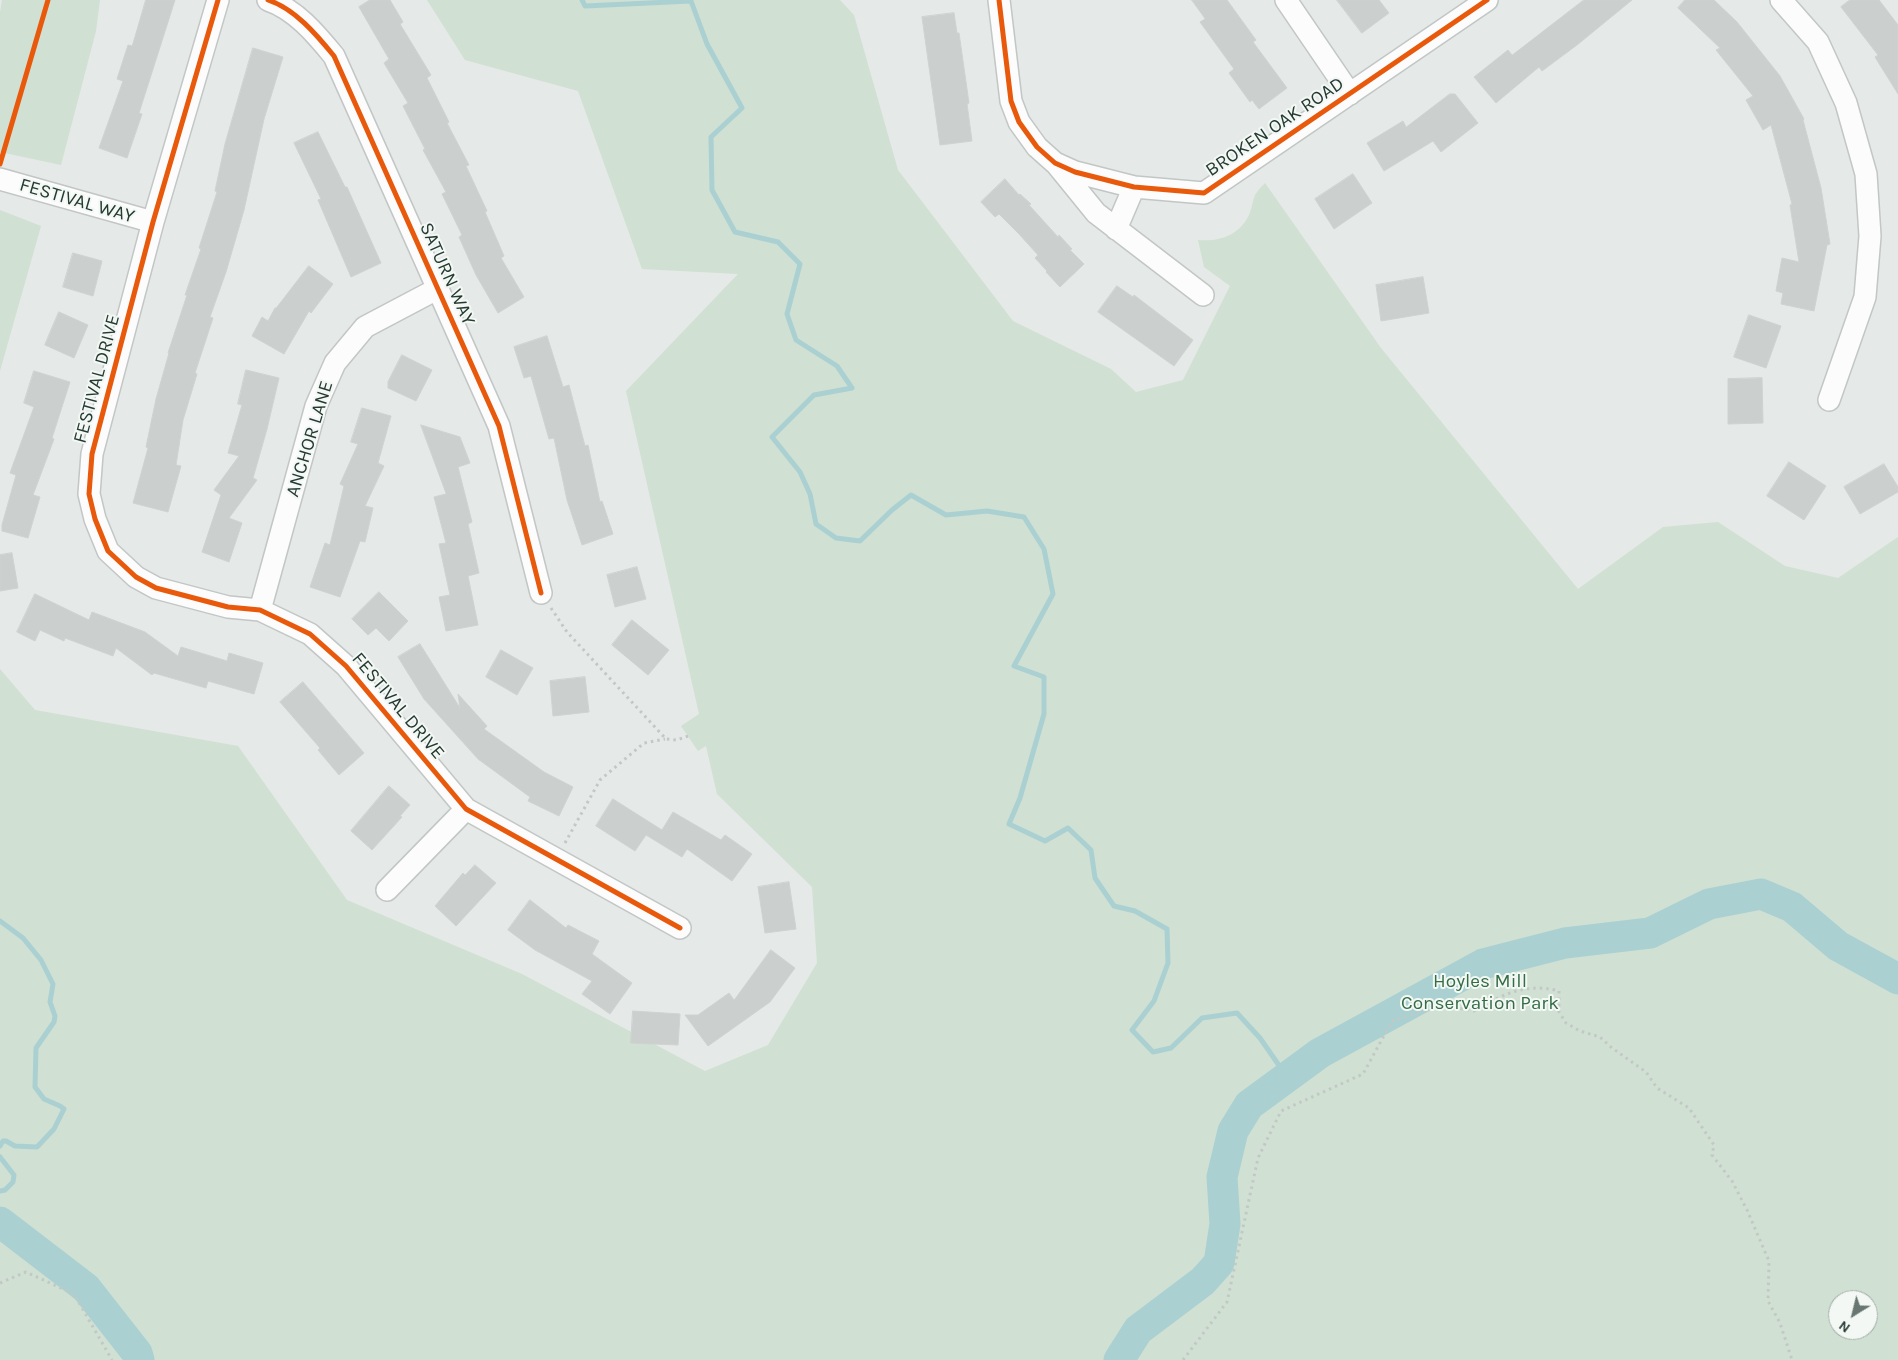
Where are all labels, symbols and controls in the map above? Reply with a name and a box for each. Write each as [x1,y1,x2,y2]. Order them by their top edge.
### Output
street label: BROKEN OAK ROAD [1201,72,1349,182]
street label: FESTIVAL WAY [17,174,137,228]
street label: SATURN WAY [414,219,480,329]
street label: FESTIVAL DRIVE [69,312,125,446]
street label: ANCHOR LANE [282,378,338,500]
street label: FESTIVAL DRIVE [347,648,449,764]
park label: Hoyles Mill Conservation Park [1401,971,1559,1015]
north arrow [1828,1290,1878,1340]
text: N [1835,1317,1854,1337]

